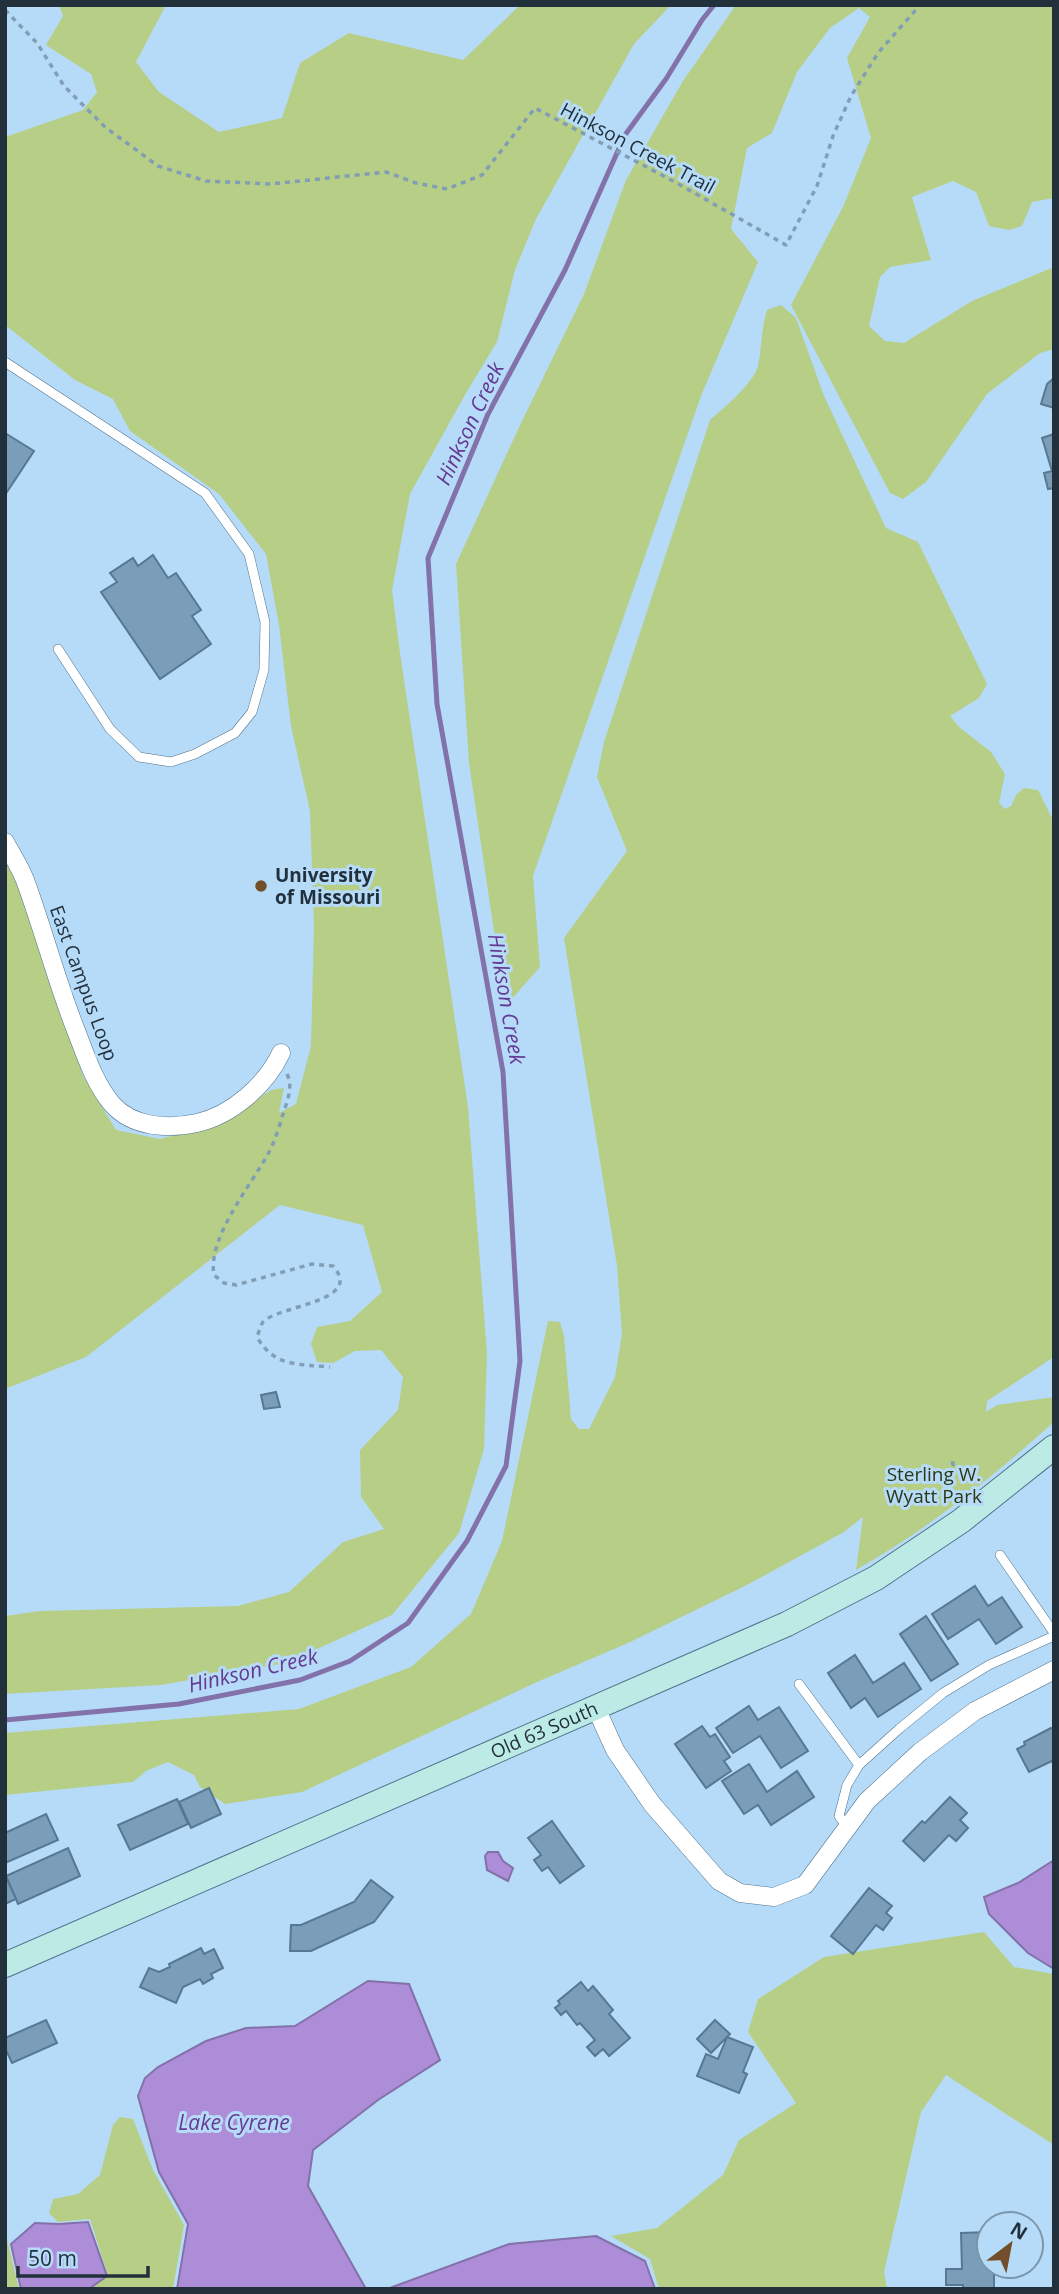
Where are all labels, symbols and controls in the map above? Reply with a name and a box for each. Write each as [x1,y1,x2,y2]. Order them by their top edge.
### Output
street label: Hinkson Creek Trail [556,96,720,200]
water label: Hinkson Creek [428,357,510,489]
place label: University of Missouri [275,862,380,910]
marker: University of Missouri [253,878,269,894]
street label: East Campus Loop [44,902,124,1064]
water label: Hinkson Creek [482,931,532,1067]
park label: Sterling W. Wyatt Park [886,1461,982,1509]
water label: Hinkson Creek [185,1641,321,1699]
street label: Old 63 South [486,1695,602,1765]
water label: Lake Cyrene [178,2108,290,2136]
north arrow [975,2210,1045,2280]
text: N [1006,2215,1032,2246]
scale bar [18,2234,147,2278]
text: 50 m [28,2244,77,2272]

